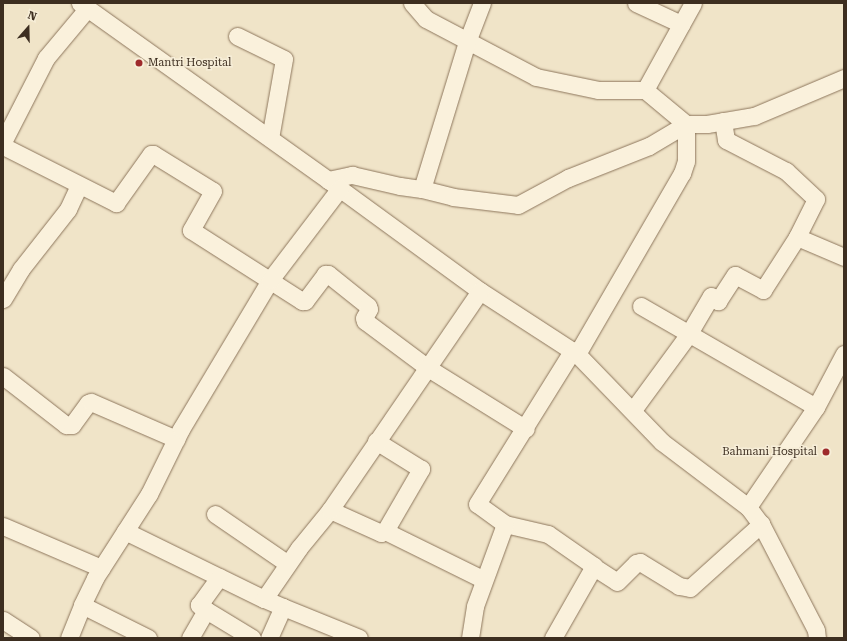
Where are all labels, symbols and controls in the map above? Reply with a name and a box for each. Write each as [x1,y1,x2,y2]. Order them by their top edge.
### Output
north arrow [8,8,48,48]
text: N [26,9,38,24]
place label: Mantri Hospital [148,56,231,70]
marker: Mantri Hospital [133,57,145,69]
place label: Bahmani Hospital [722,445,817,459]
marker: Bahmani Hospital [820,446,832,458]

